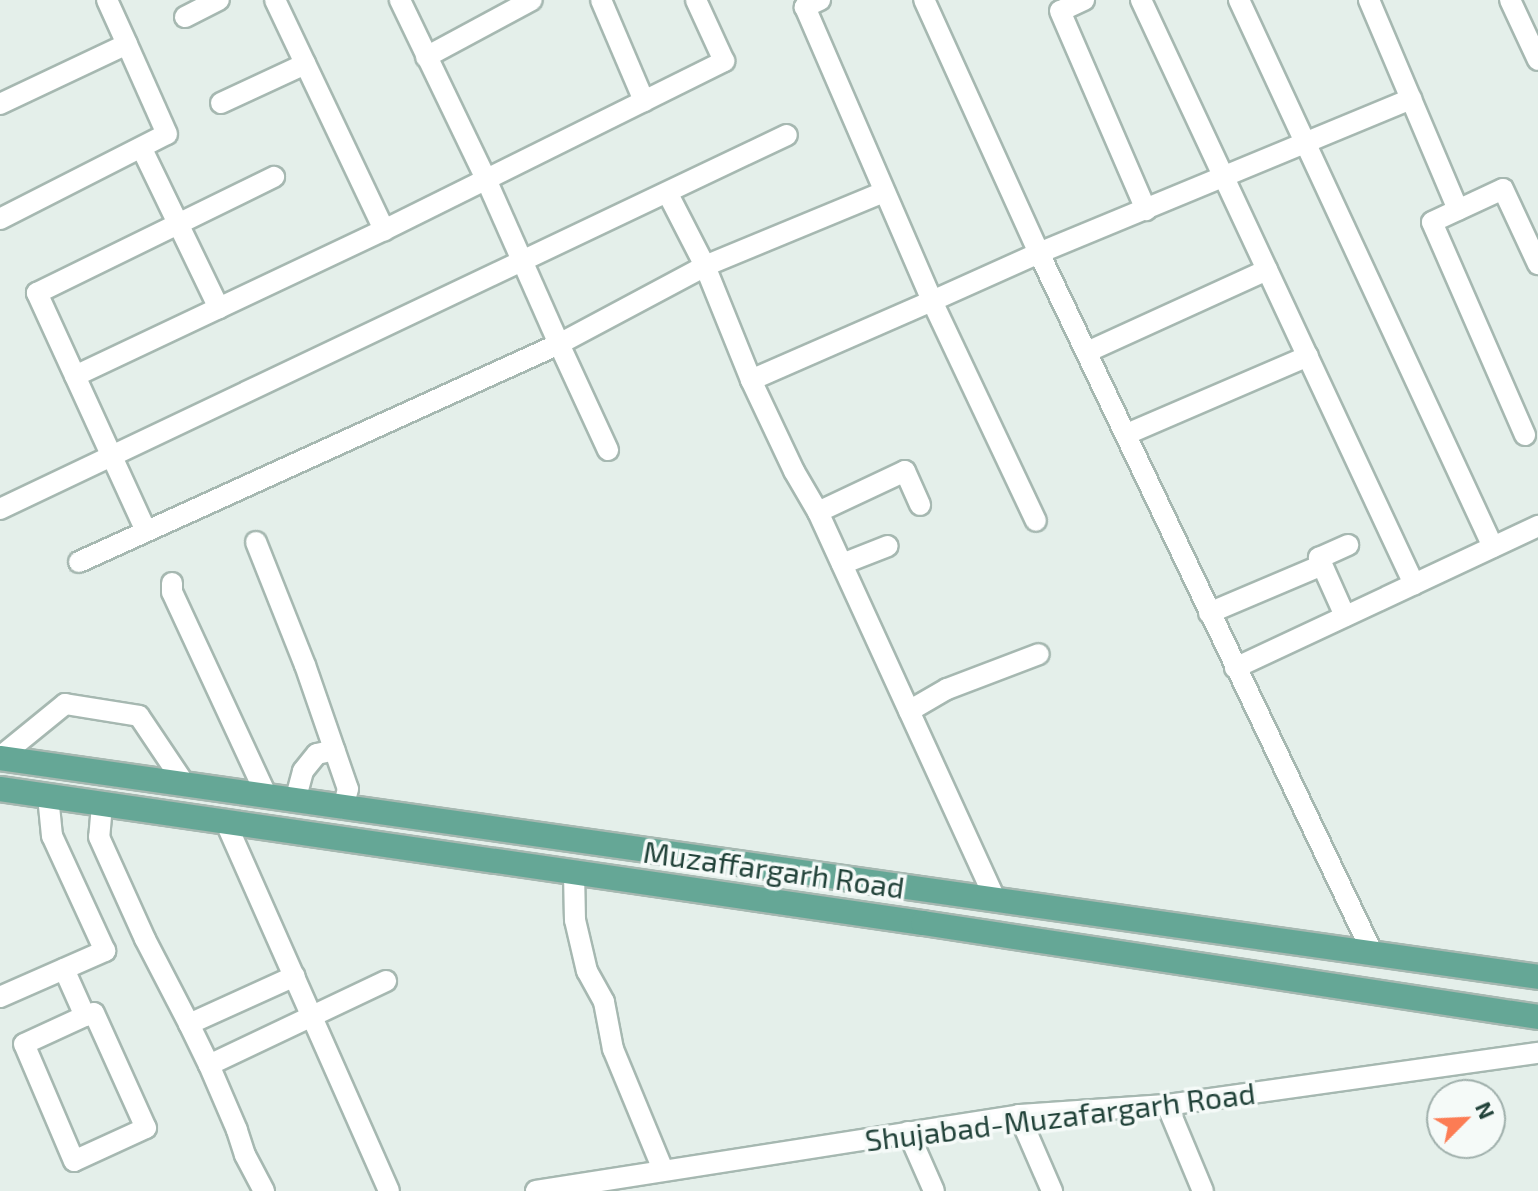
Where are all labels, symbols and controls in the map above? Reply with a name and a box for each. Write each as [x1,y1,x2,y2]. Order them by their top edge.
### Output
street label: Muzaffargarh Road [641,833,907,905]
street label: Shujabad-Muzafargarh Road [863,1074,1257,1158]
north arrow [1426,1079,1506,1159]
text: N [1471,1097,1501,1123]

